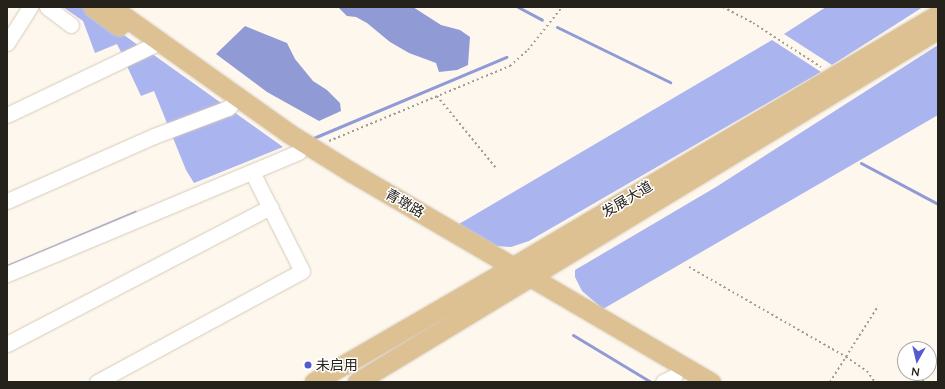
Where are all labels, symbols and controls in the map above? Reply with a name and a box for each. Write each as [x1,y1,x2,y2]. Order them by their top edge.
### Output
street label: 发展大道 [599,177,655,221]
street label: 青墩路 [383,185,427,221]
north arrow [897,341,937,381]
place label: 未启用 [316,357,358,373]
marker: 未启用 [303,360,313,370]
text: N [910,365,921,379]

